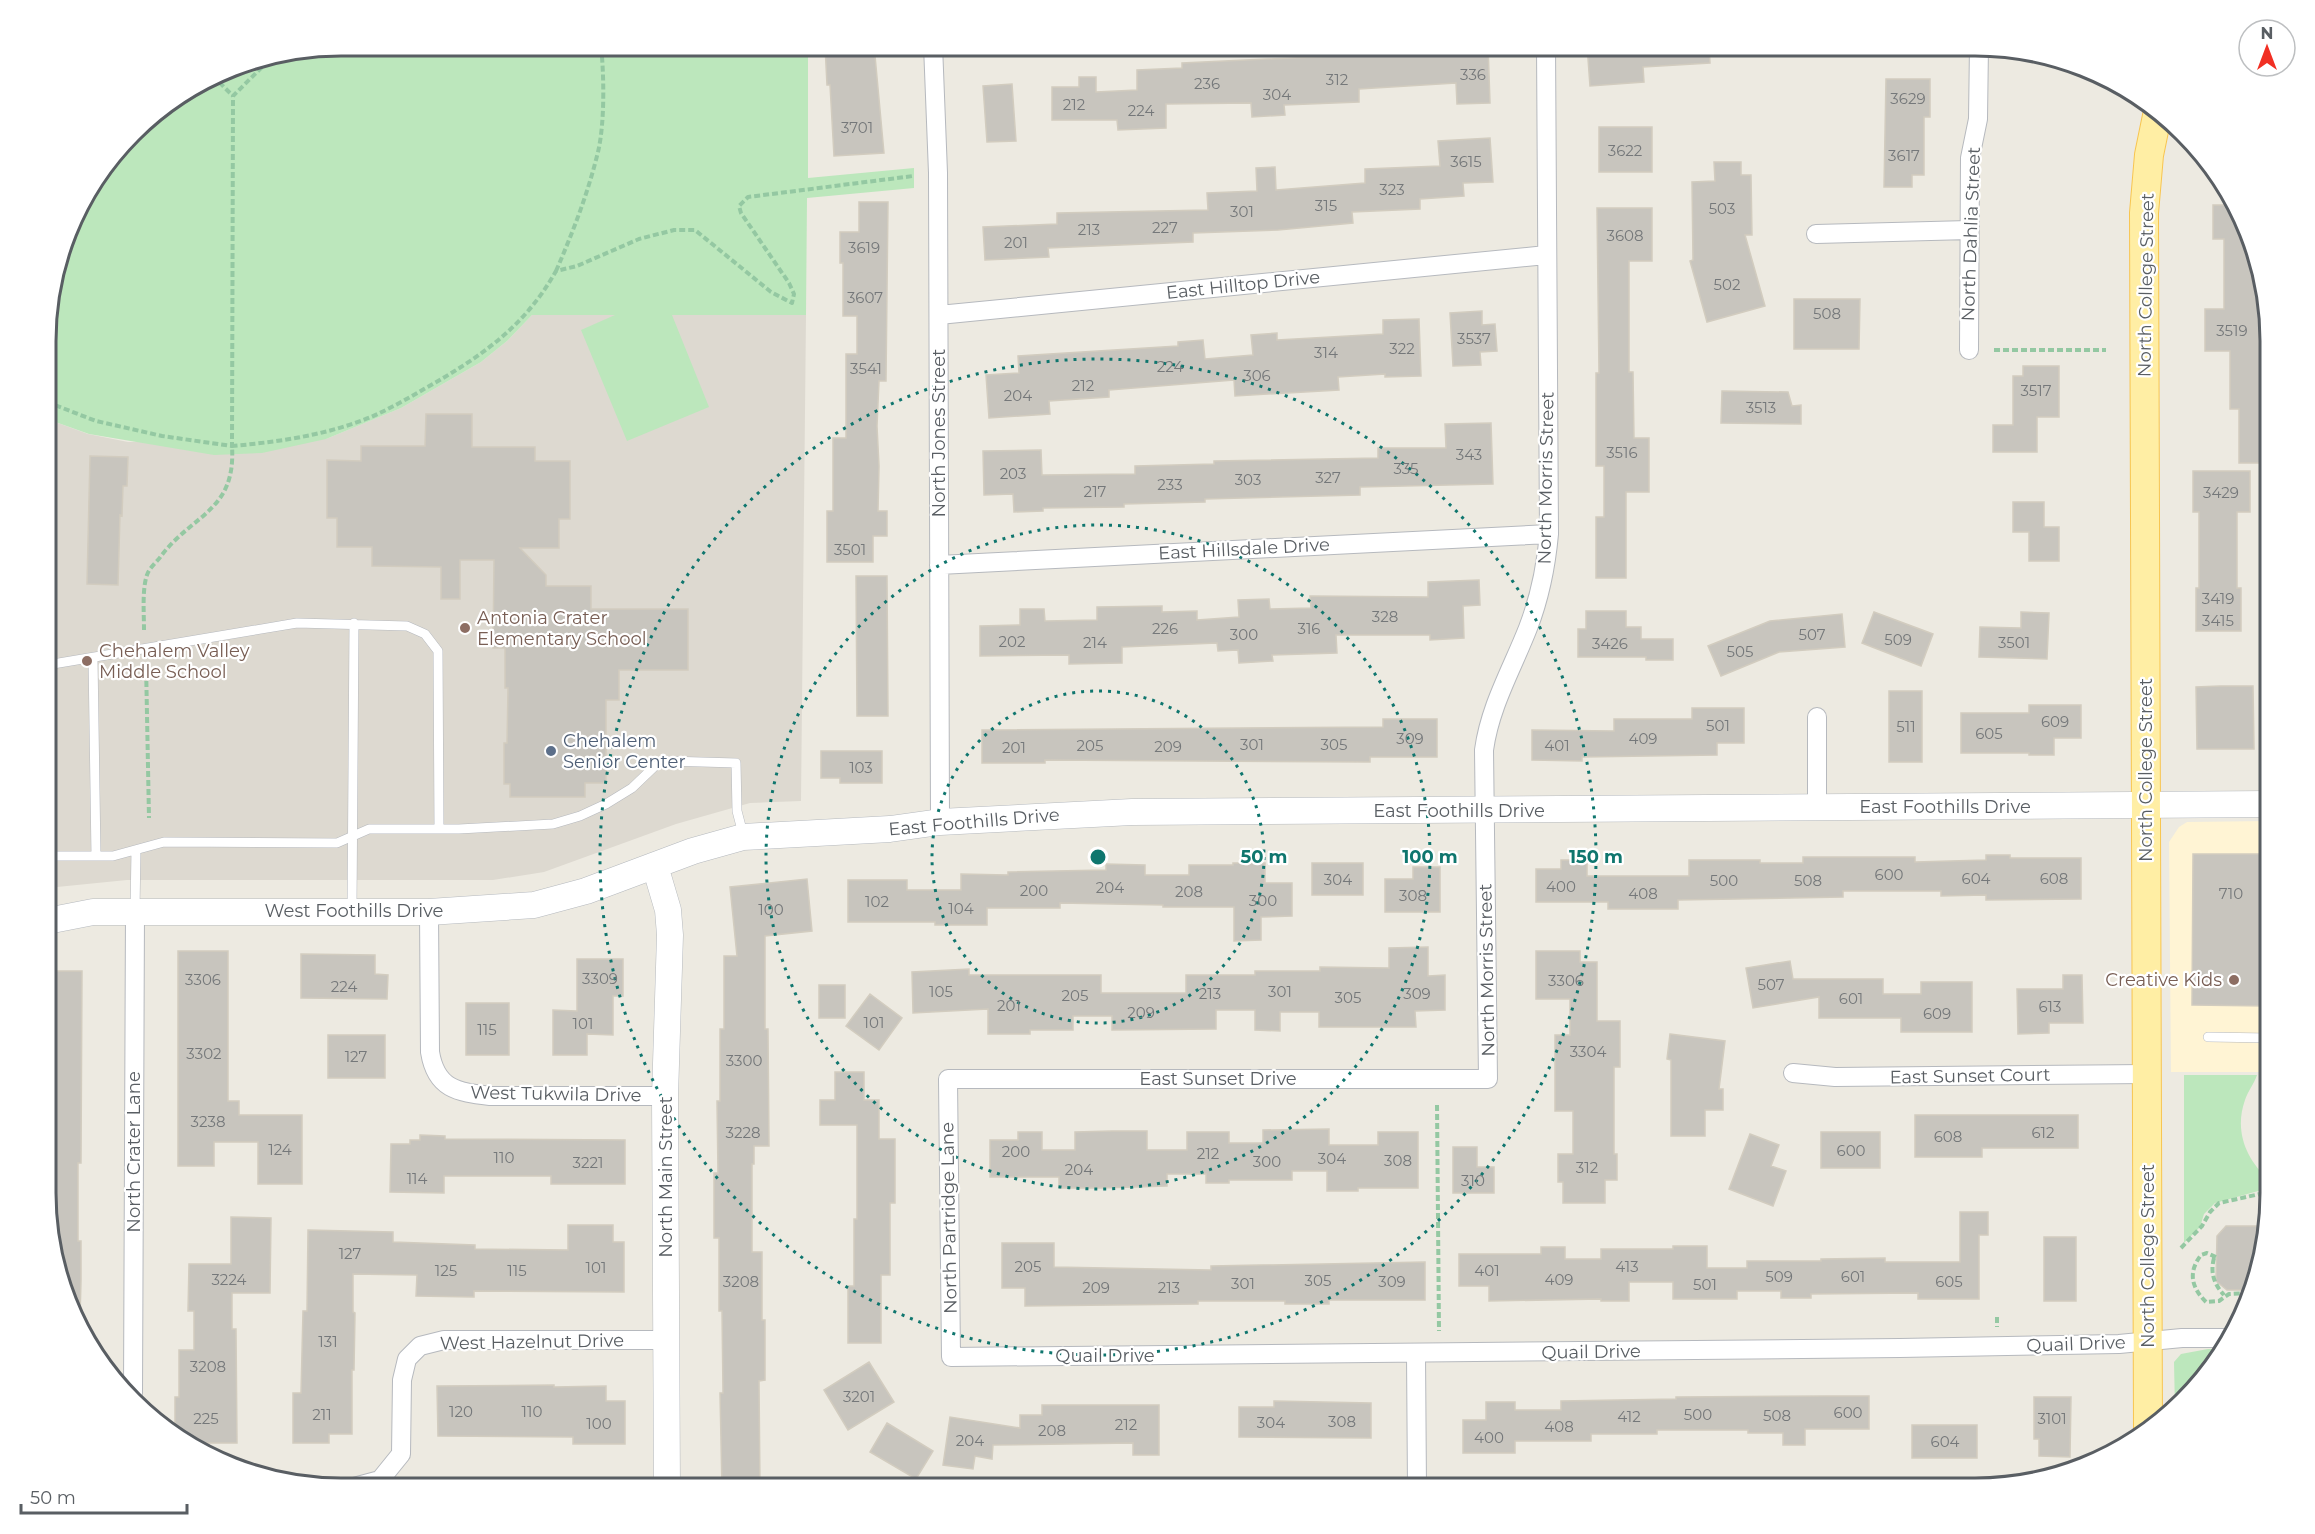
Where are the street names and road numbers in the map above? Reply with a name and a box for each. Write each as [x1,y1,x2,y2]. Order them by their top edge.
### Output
street label: North Dahlia Street [1957,146,1985,322]
street label: North College Street [2133,193,2159,377]
street label: East Hilltop Drive [1165,266,1321,304]
street label: North Jones Street [928,349,950,517]
street label: North Morris Street [1533,391,1559,565]
street label: East Hillsdale Drive [1158,534,1330,564]
street label: North College Street [2135,678,2157,862]
street label: East Foothills Drive [1859,796,2031,818]
street label: East Foothills Drive [1373,800,1545,822]
street label: East Foothills Drive [888,804,1061,840]
street label: North Morris Street [1474,883,1500,1057]
street label: West Foothills Drive [265,900,444,922]
street label: East Sunset Court [1889,1064,2051,1088]
street label: East Sunset Drive [1139,1068,1297,1090]
street label: North Crater Lane [123,1071,145,1233]
street label: West Tukwila Drive [470,1082,642,1106]
street label: North Main Street [655,1096,677,1258]
street label: North Partridge Lane [936,1122,962,1314]
street label: North College Street [2137,1164,2159,1348]
street label: West Hazelnut Drive [440,1329,624,1355]
street label: Quail Drive [2026,1331,2126,1357]
street label: Quail Drive [1541,1340,1641,1364]
street label: Quail Drive [1055,1345,1155,1367]

